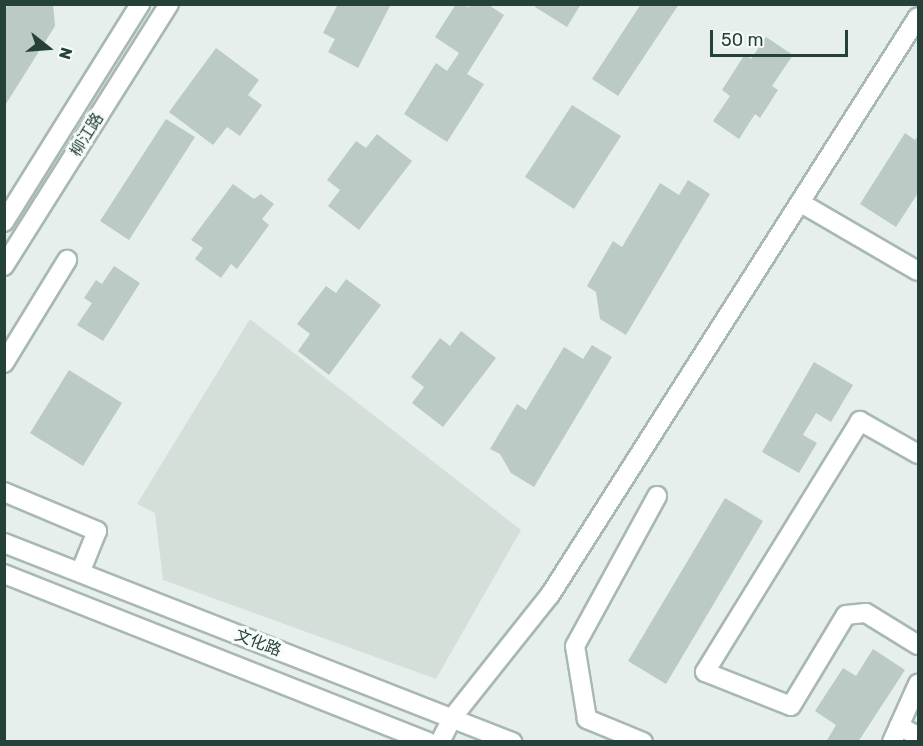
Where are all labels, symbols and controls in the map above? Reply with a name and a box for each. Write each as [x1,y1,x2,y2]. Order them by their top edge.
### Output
north arrow [18,18,78,78]
scale bar [713,18,851,56]
text: 50 m [721,29,764,51]
text: N [55,45,76,62]
street label: 柳江路 [66,110,108,160]
street label: 文化路 [232,625,284,661]

